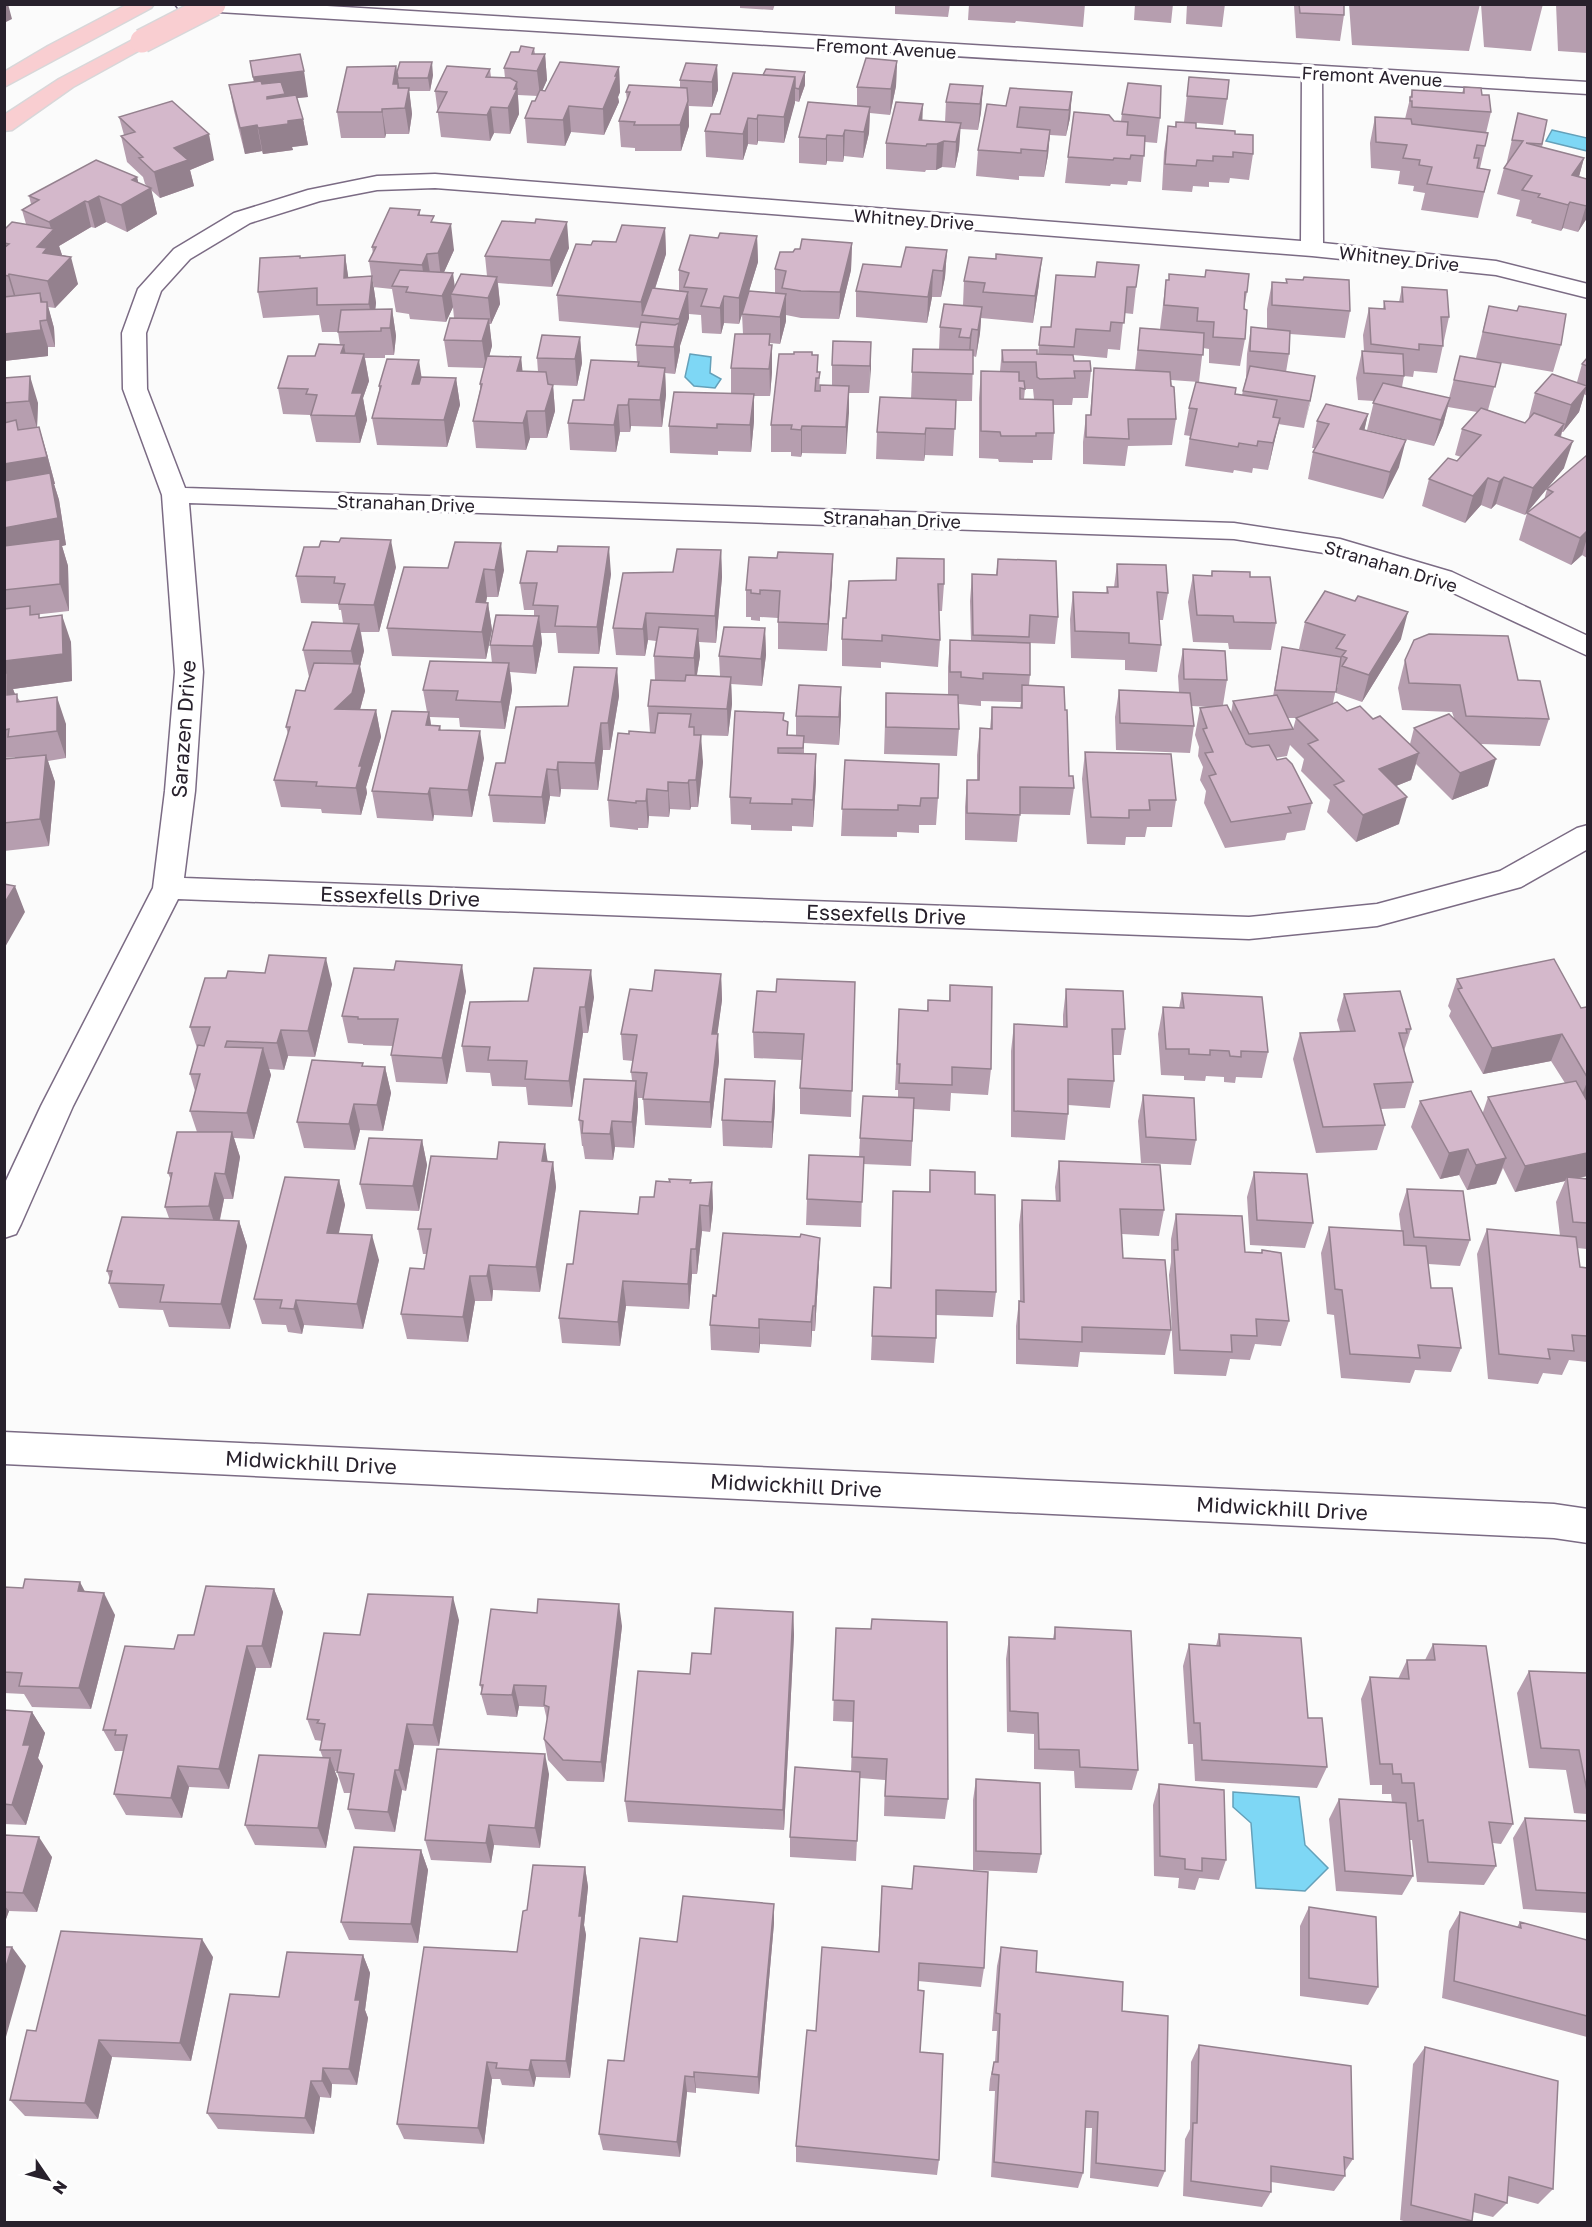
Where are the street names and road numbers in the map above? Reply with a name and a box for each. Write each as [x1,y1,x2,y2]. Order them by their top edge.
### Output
street label: Fremont Avenue [815,33,957,63]
street label: Fremont Avenue [1301,61,1443,91]
street label: Whitney Drive [853,204,975,234]
street label: Whitney Drive [1338,241,1460,275]
street label: Stranahan Drive [337,490,475,516]
street label: Stranahan Drive [823,506,961,532]
street label: Stranahan Drive [1322,535,1460,597]
street label: Sarazen Drive [165,659,201,799]
street label: Essexfells Drive [320,880,480,912]
street label: Essexfells Drive [806,898,966,930]
street label: Midwickhill Drive [225,1445,397,1479]
street label: Midwickhill Drive [710,1468,882,1502]
street label: Midwickhill Drive [1196,1491,1368,1525]

